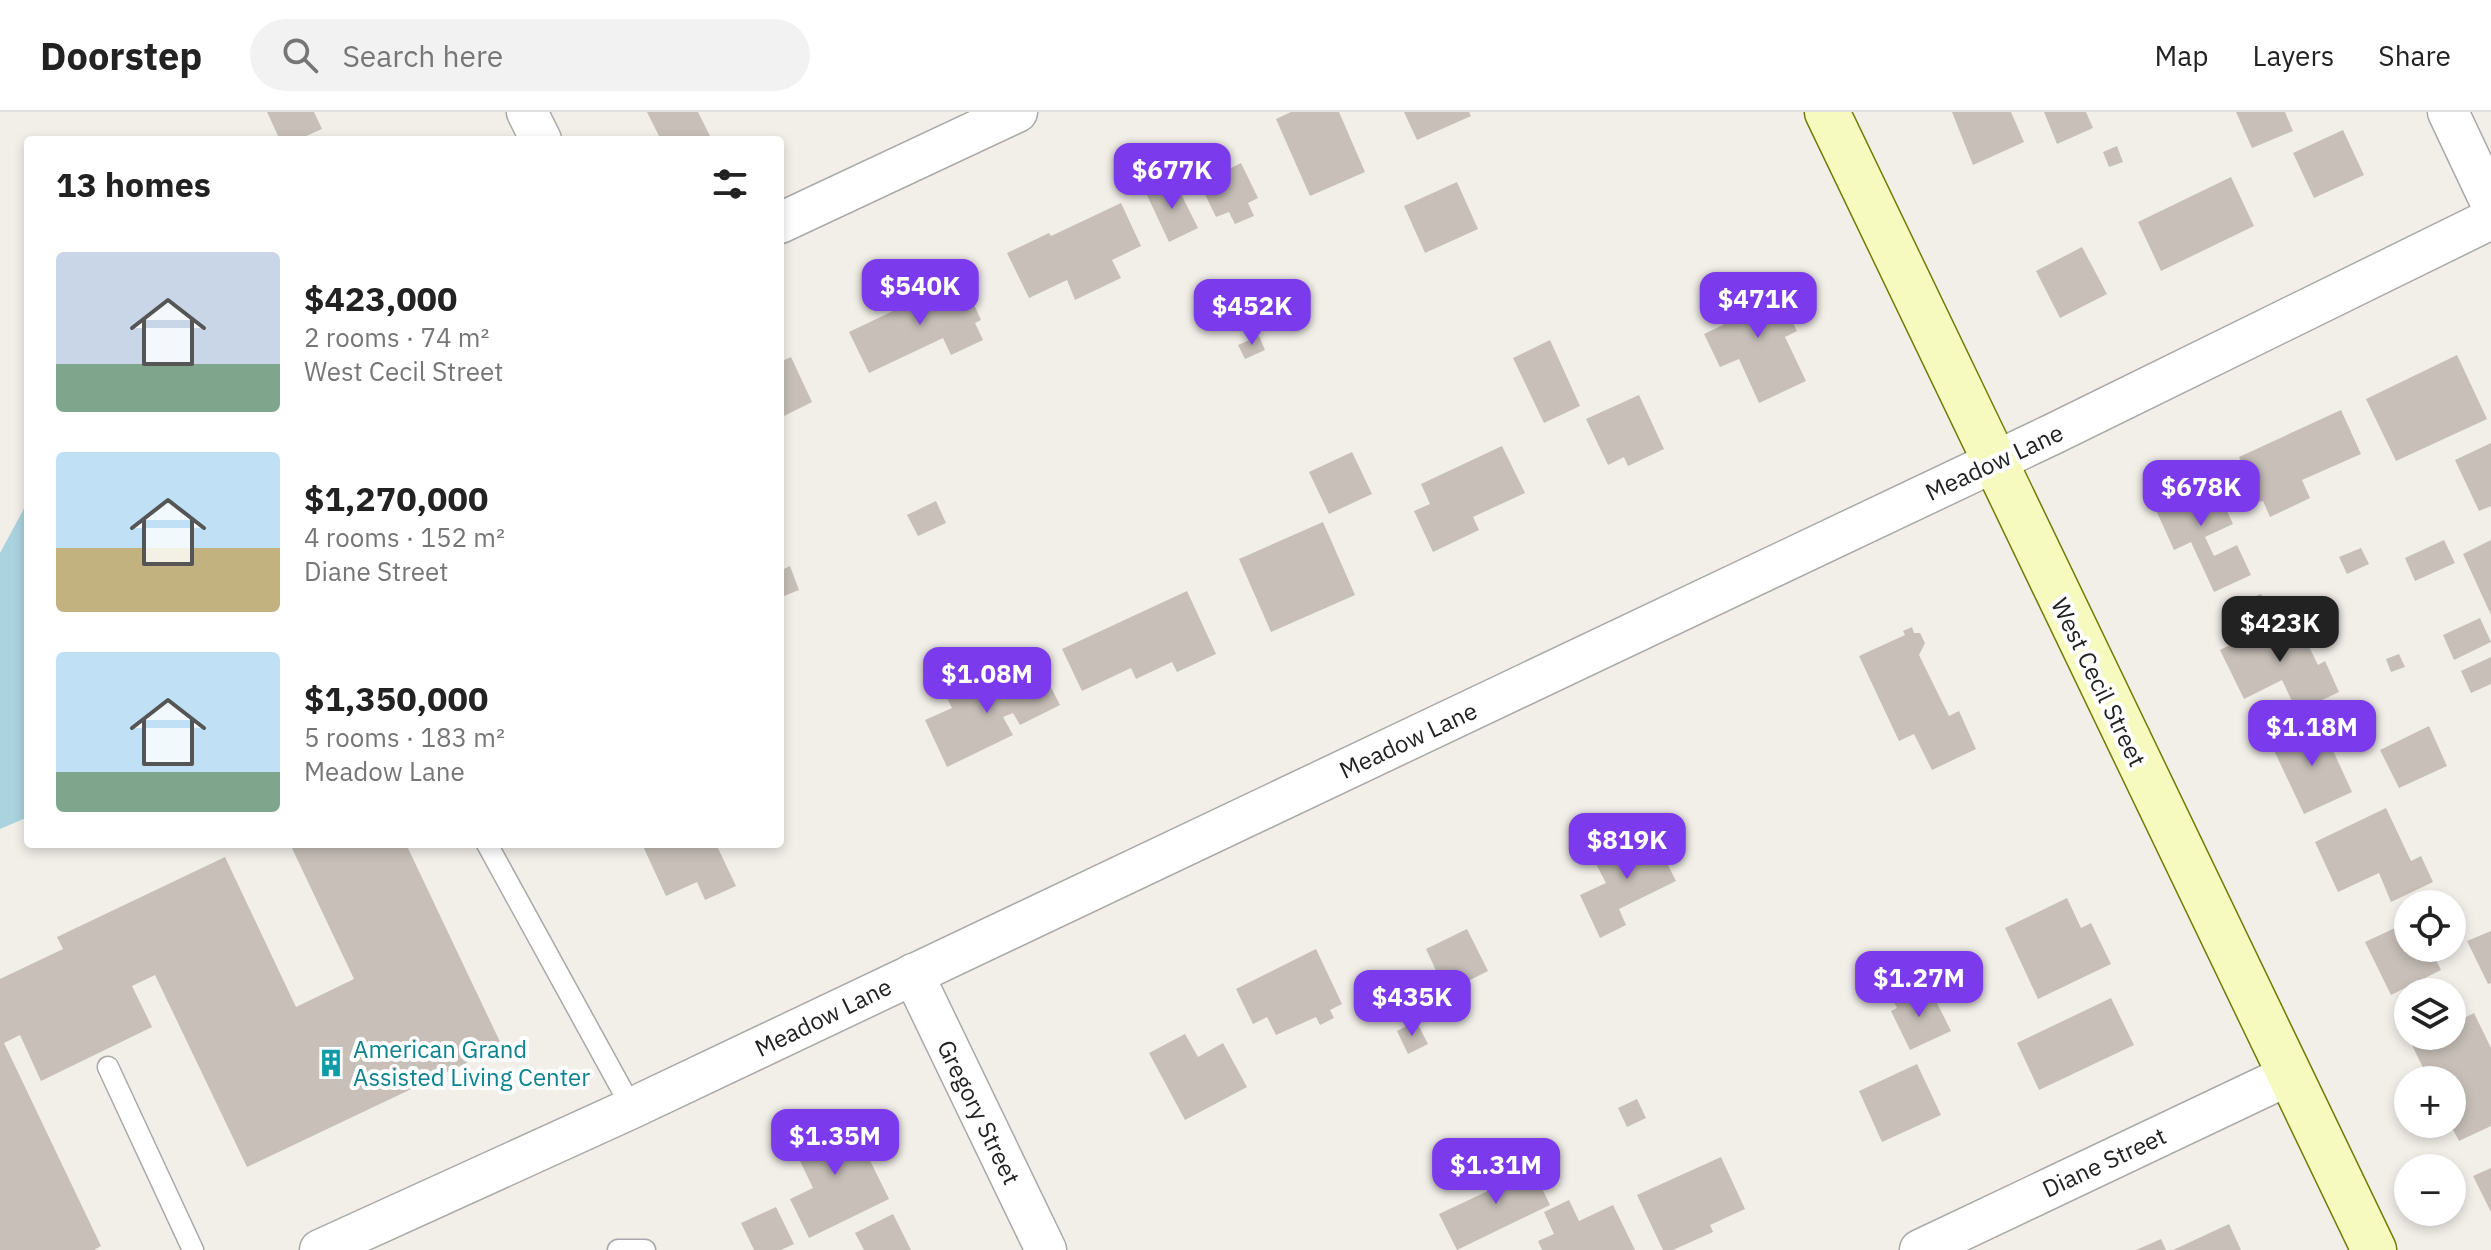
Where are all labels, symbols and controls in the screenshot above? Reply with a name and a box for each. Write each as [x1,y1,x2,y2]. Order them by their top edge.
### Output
search box [250,19,810,91]
text: Doorstep [40,31,202,80]
icon: search [278,33,322,77]
text: Search here [342,36,503,75]
text: Map [2154,37,2208,74]
text: Layers [2252,37,2334,74]
text: Share [2378,37,2451,74]
pin: $677K [1116,143,1228,211]
text: $677K [1132,152,1212,186]
text: 13 homes [56,162,211,206]
icon: filters [708,162,752,206]
pin: $540K [864,259,976,327]
text: $540K [880,268,960,302]
pin: $471K [1702,272,1814,340]
text: $423,000 [304,276,457,320]
pin: $452K [1196,279,1308,347]
text: $471K [1718,281,1798,315]
icon: home [120,284,216,380]
text: $452K [1212,288,1292,322]
text: 2 rooms · 74 m² [304,320,489,354]
text: West Cecil Street [304,354,503,388]
street label: Meadow Lane [1920,416,2068,508]
pin: $678K [2145,460,2257,528]
text: $678K [2161,469,2241,503]
text: $1,270,000 [304,476,488,520]
icon: home [120,484,216,580]
text: 4 rooms · 152 m² [304,520,505,554]
text: Diane Street [304,554,448,588]
street label: West Cecil Street [2044,592,2154,772]
pin: $423K [2224,596,2336,664]
text: $423K [2240,605,2320,639]
pin: $1.08M [922,647,1052,715]
text: $1.08M [941,656,1033,690]
text: $1,350,000 [304,676,488,720]
icon: home [120,684,216,780]
street label: Meadow Lane [1334,694,1482,786]
pin: $1.18M [2247,700,2377,768]
text: $1.18M [2266,709,2358,743]
text: 5 rooms · 183 m² [304,720,505,754]
text: Meadow Lane [304,754,465,788]
pin: $819K [1571,813,1683,881]
text: $819K [1587,822,1667,856]
map controls [2394,890,2466,1226]
button: locate [2394,890,2466,962]
pin: $1.27M [1854,951,1984,1019]
text: $1.27M [1873,960,1965,994]
street label: Meadow Lane [749,970,897,1064]
pin: $435K [1356,970,1468,1038]
button: layers [2394,978,2466,1050]
text: $435K [1372,979,1452,1013]
place label: American Grand Assisted Living Center [353,1033,590,1093]
street label: Gregory Street [930,1034,1028,1190]
building icon: American Grand Assisted Living Center [316,1048,346,1078]
button: + [2394,1066,2466,1138]
pin: $1.35M [770,1109,900,1177]
text: $1.35M [789,1118,881,1152]
street label: Diane Street [2037,1119,2171,1205]
pin: $1.31M [1431,1138,1561,1206]
text: $1.31M [1450,1147,1542,1181]
button: − [2394,1154,2466,1226]

